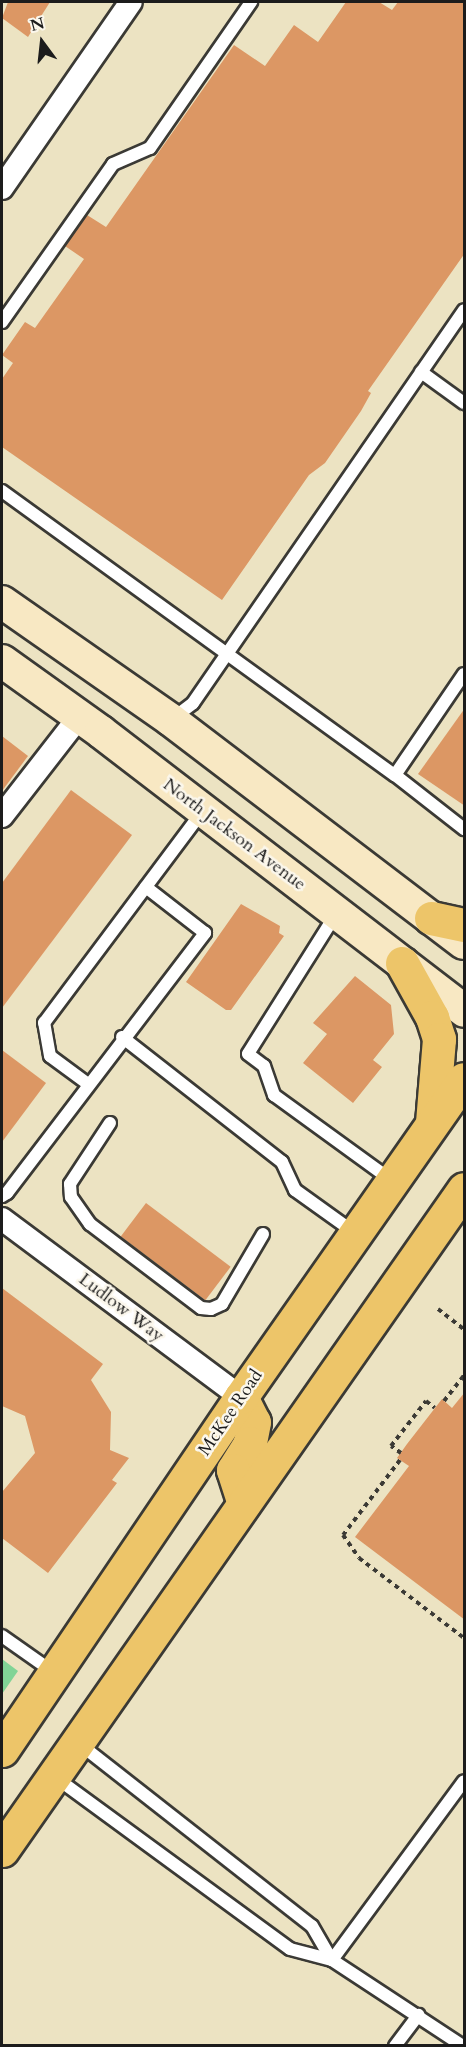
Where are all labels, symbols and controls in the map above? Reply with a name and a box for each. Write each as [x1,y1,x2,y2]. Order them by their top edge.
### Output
north arrow [12,12,72,72]
text: N [28,12,47,37]
street label: North Jackson Avenue [158,774,310,896]
street label: Ludlow Way [74,1269,168,1347]
street label: McKee Road [194,1366,268,1460]

